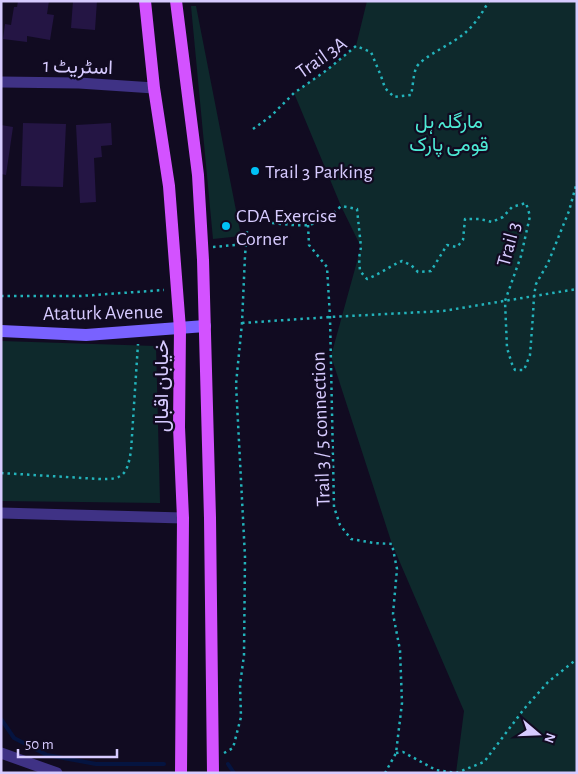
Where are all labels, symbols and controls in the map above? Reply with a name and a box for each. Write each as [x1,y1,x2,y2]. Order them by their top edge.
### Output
street label: Trail 3A [293,33,351,82]
street label: اسٹریٹ 1 [43,56,113,80]
park label: مارگلہ ہل قومی پارک [409,112,489,158]
place label: Trail 3 Parking [265,162,373,182]
marker: Trail 3 Parking [249,165,261,177]
place label: CDA Exercise Corner [236,206,337,249]
marker: CDA Exercise Corner [220,220,232,232]
street label: Trail 3 [493,220,524,269]
street label: Ataturk Avenue [43,302,163,324]
street label: خیابان اقبال [152,340,173,432]
street label: Trail 3 / 5 connection [308,351,334,507]
north arrow [513,709,563,759]
scale bar [18,726,116,758]
text: N [541,731,558,745]
text: 50 m [25,737,54,752]

